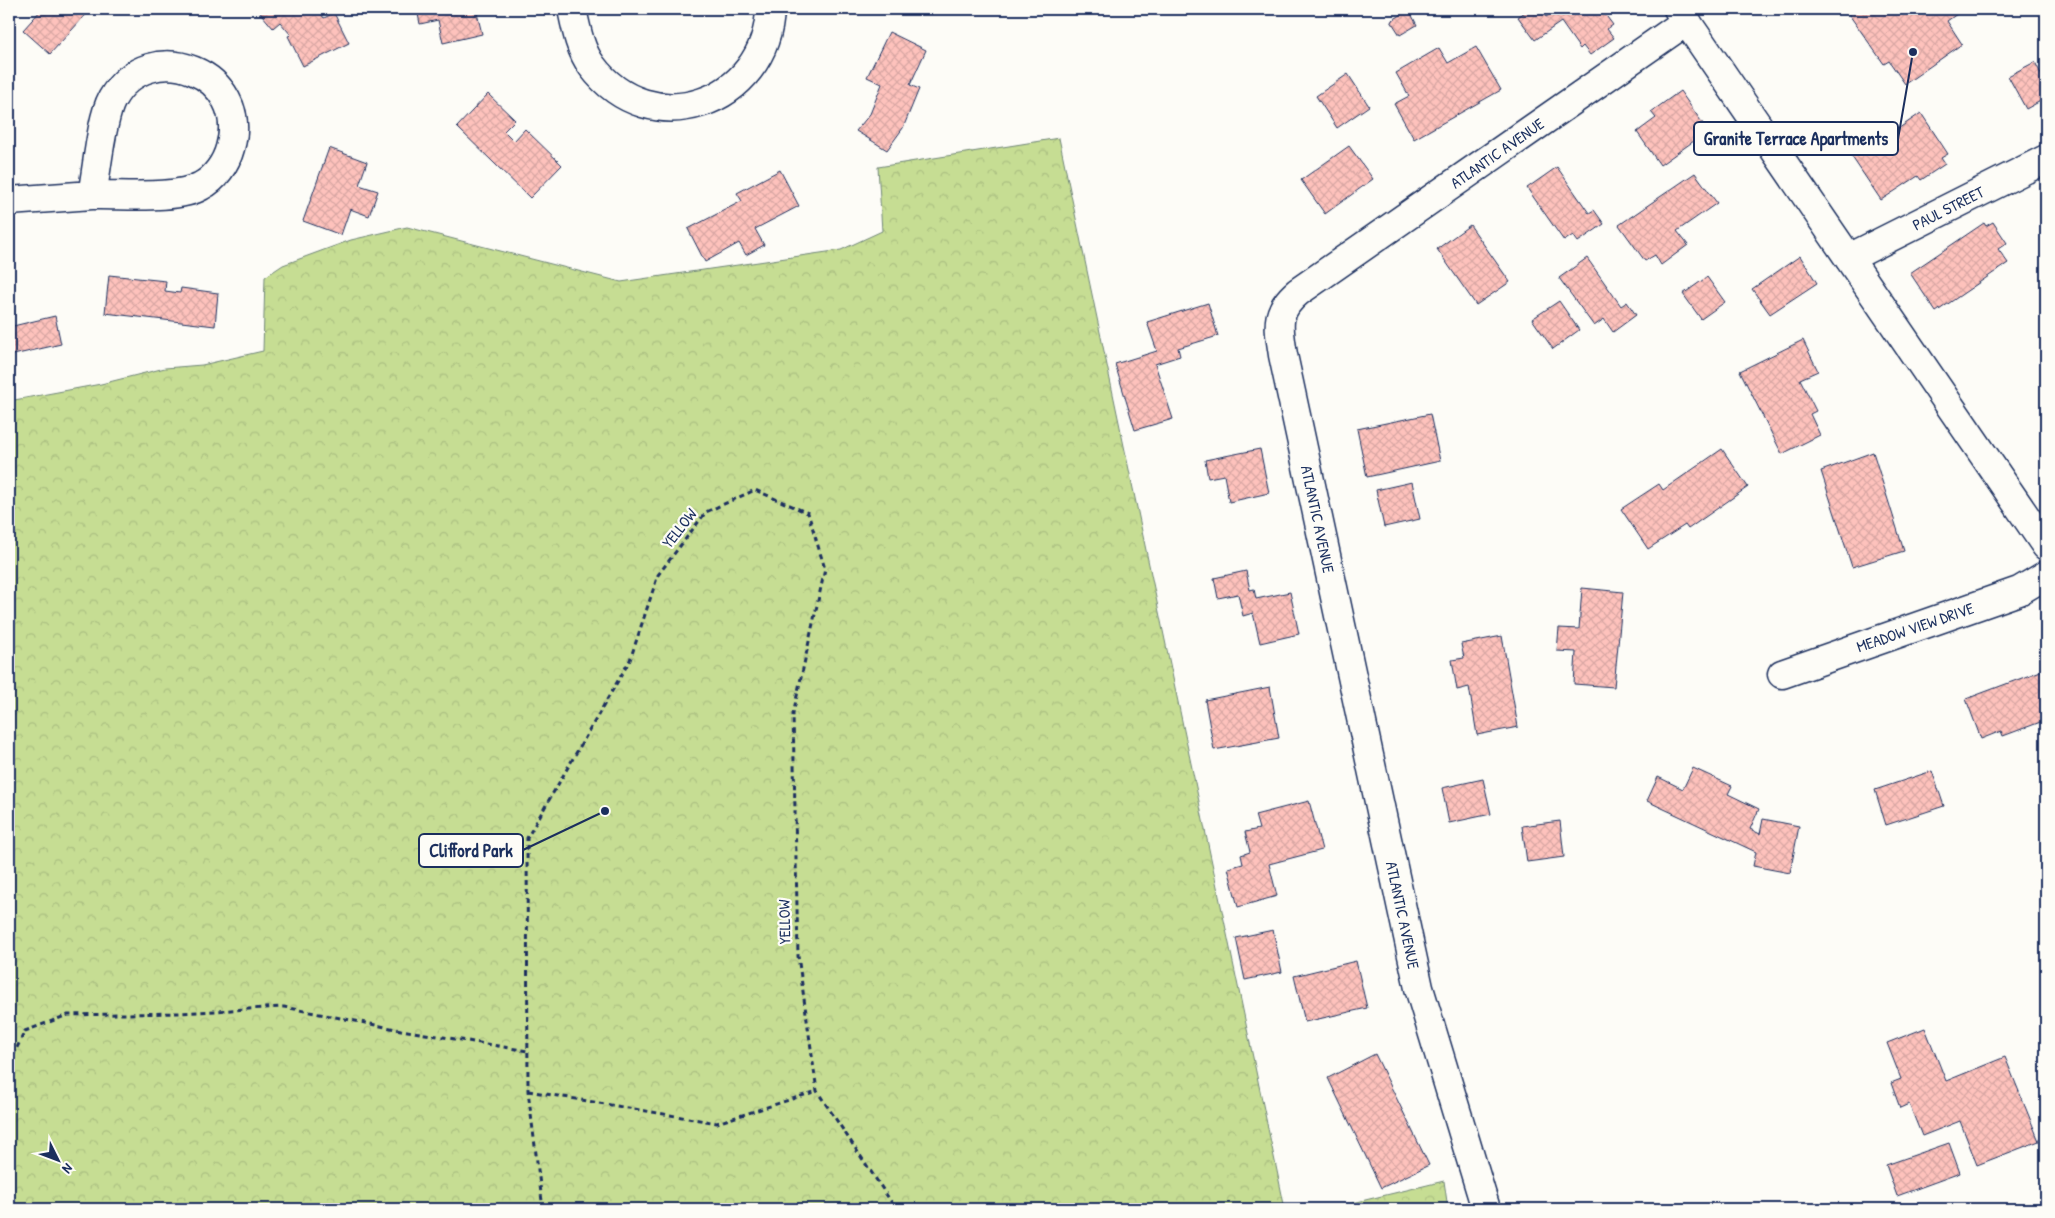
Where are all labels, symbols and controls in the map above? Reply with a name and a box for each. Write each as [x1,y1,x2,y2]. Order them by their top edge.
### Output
street label: ATLANTIC AVENUE [1446,113,1548,193]
callout: Granite Terrace Apartments [1694,122,1898,155]
text: Granite Terrace Apartments [1704,126,1888,152]
street label: PAUL STREET [1908,180,1988,235]
street label: ATLANTIC AVENUE [1296,463,1340,575]
street label: YELLOW [657,503,702,552]
street label: MEADOW VIEW DRIVE [1854,597,1976,657]
callout: Clifford Park [419,834,523,867]
text: Clifford Park [429,838,513,863]
street label: ATLANTIC AVENUE [1381,859,1425,971]
street label: YELLOW [773,899,795,945]
north arrow [32,1136,82,1186]
text: N [58,1160,78,1179]

